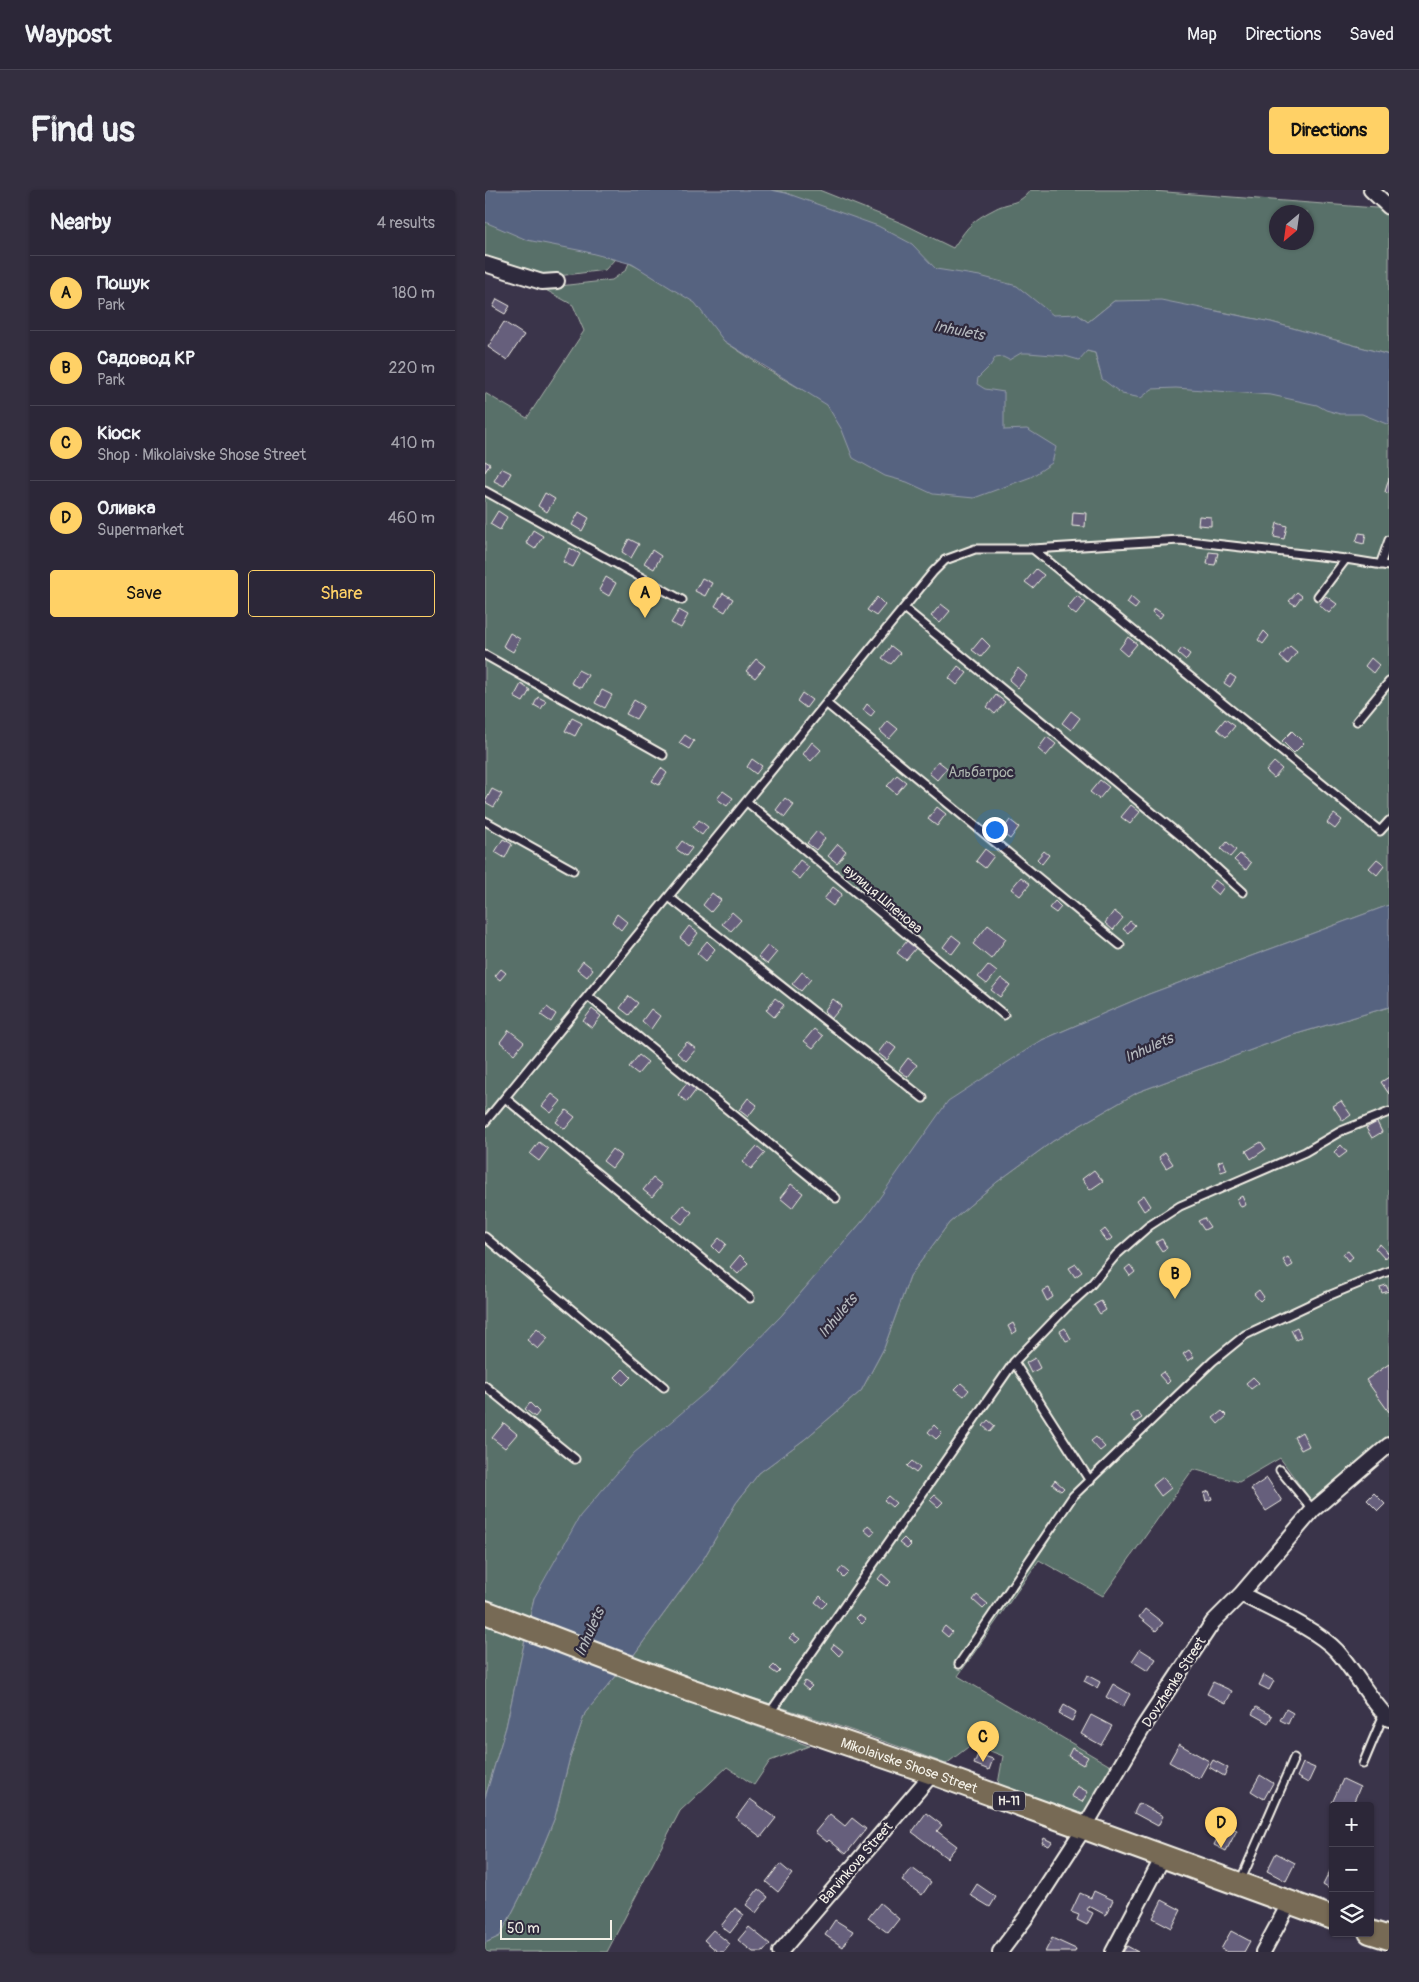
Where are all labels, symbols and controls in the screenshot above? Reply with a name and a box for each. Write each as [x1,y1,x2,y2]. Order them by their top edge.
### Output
text: Waypost [25,20,112,49]
text: Map [1187,23,1217,46]
text: Directions [1245,23,1321,46]
text: Saved [1349,23,1394,46]
button: Directions [1269,107,1389,154]
text: Find us [30,108,135,152]
north arrow [1269,205,1314,250]
text: Nearby [50,209,111,236]
text: 4 results [377,213,435,233]
text: Пошук [97,271,150,295]
text: A [61,283,71,303]
text: 180 m [392,283,435,303]
text: Park [97,295,125,315]
water label: Inhulets [932,317,988,346]
text: Садовод КР [97,346,195,370]
text: B [61,358,71,378]
text: 220 m [389,358,435,378]
text: Park [97,370,125,390]
text: Кіоск [97,421,141,445]
text: C [61,433,71,453]
text: 410 m [391,433,435,453]
text: Shop · Mikolaivske Shose Street [97,445,306,465]
text: Оливка [97,496,156,520]
text: D [61,508,71,528]
text: 460 m [388,508,435,528]
text: Supermarket [97,520,184,540]
button: Save [50,570,238,617]
button: Share [248,570,435,617]
pin: A [629,577,661,618]
park label: Альбатрос [948,764,1014,781]
your location [982,817,1008,843]
street label: вулиця Шпенова [840,861,926,937]
water label: Inhulets [1122,1028,1178,1067]
pin: B [1159,1258,1191,1299]
water label: Inhulets [814,1289,863,1342]
water label: Inhulets [571,1603,610,1659]
street label: Dovzhenka Street [1138,1633,1210,1730]
pin: C [967,1721,999,1762]
street label: Mikolaivske Shose Street [839,1734,980,1797]
road number: Н-11 [993,1792,1025,1810]
map controls [1329,1802,1374,1937]
button: + [1329,1802,1374,1847]
pin: D [1205,1807,1237,1848]
street label: Barvinkova Street [816,1818,896,1908]
button: − [1329,1847,1374,1892]
button: layers [1329,1892,1374,1937]
scale bar [500,1917,613,1940]
text: 50 m [507,1920,540,1937]

